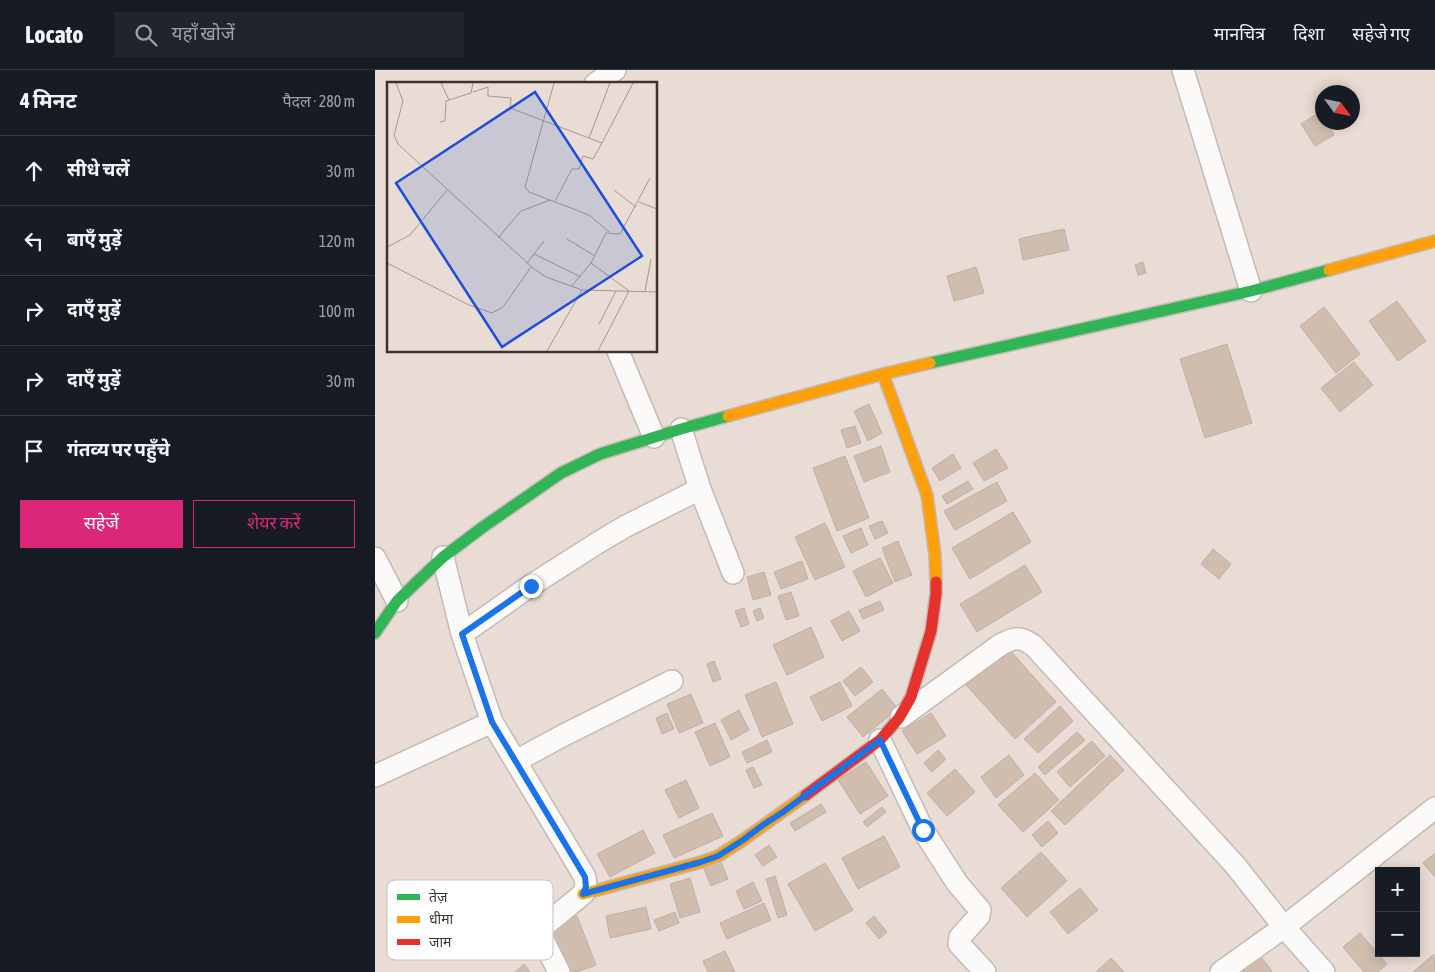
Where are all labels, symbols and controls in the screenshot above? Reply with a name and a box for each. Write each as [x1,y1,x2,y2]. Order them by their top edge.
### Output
search box [114,12,464,57]
text: Locato [25,21,84,48]
icon: search [132,21,160,49]
text: यहाँ खोजें [172,22,235,44]
text: मानचित्र [1214,23,1265,44]
text: दिशा [1293,23,1324,44]
text: सहेजे गए [1352,23,1410,44]
inset map [387,82,657,352]
north arrow [1315,85,1360,130]
text: 4 मिनट [20,88,77,112]
text: पैदल · 280 m [282,92,355,110]
icon: ahead [20,157,48,185]
text: सीधे चलें [67,158,130,180]
text: 30 m [326,162,355,180]
icon: left [20,227,48,255]
text: बाएँ मुड़ें [67,228,122,250]
text: 120 m [319,232,355,250]
icon: right [20,297,48,325]
text: दाएँ मुड़ें [67,298,121,320]
text: 100 m [319,302,355,320]
icon: right [20,367,48,395]
text: दाएँ मुड़ें [67,368,121,390]
text: 30 m [326,372,355,390]
icon: arrive [20,437,48,465]
text: गंतव्य पर पहुँचे [67,438,170,460]
button: सहेजें [20,500,183,548]
button: शेयर करें [193,500,355,548]
route end [520,575,543,598]
route start [912,819,935,842]
map controls [1375,867,1420,957]
button: + [1375,867,1420,912]
legend [387,880,553,960]
text: तेज़ [429,888,448,905]
text: धीमा [429,911,454,927]
button: − [1375,912,1420,957]
text: जाम [429,934,452,950]

